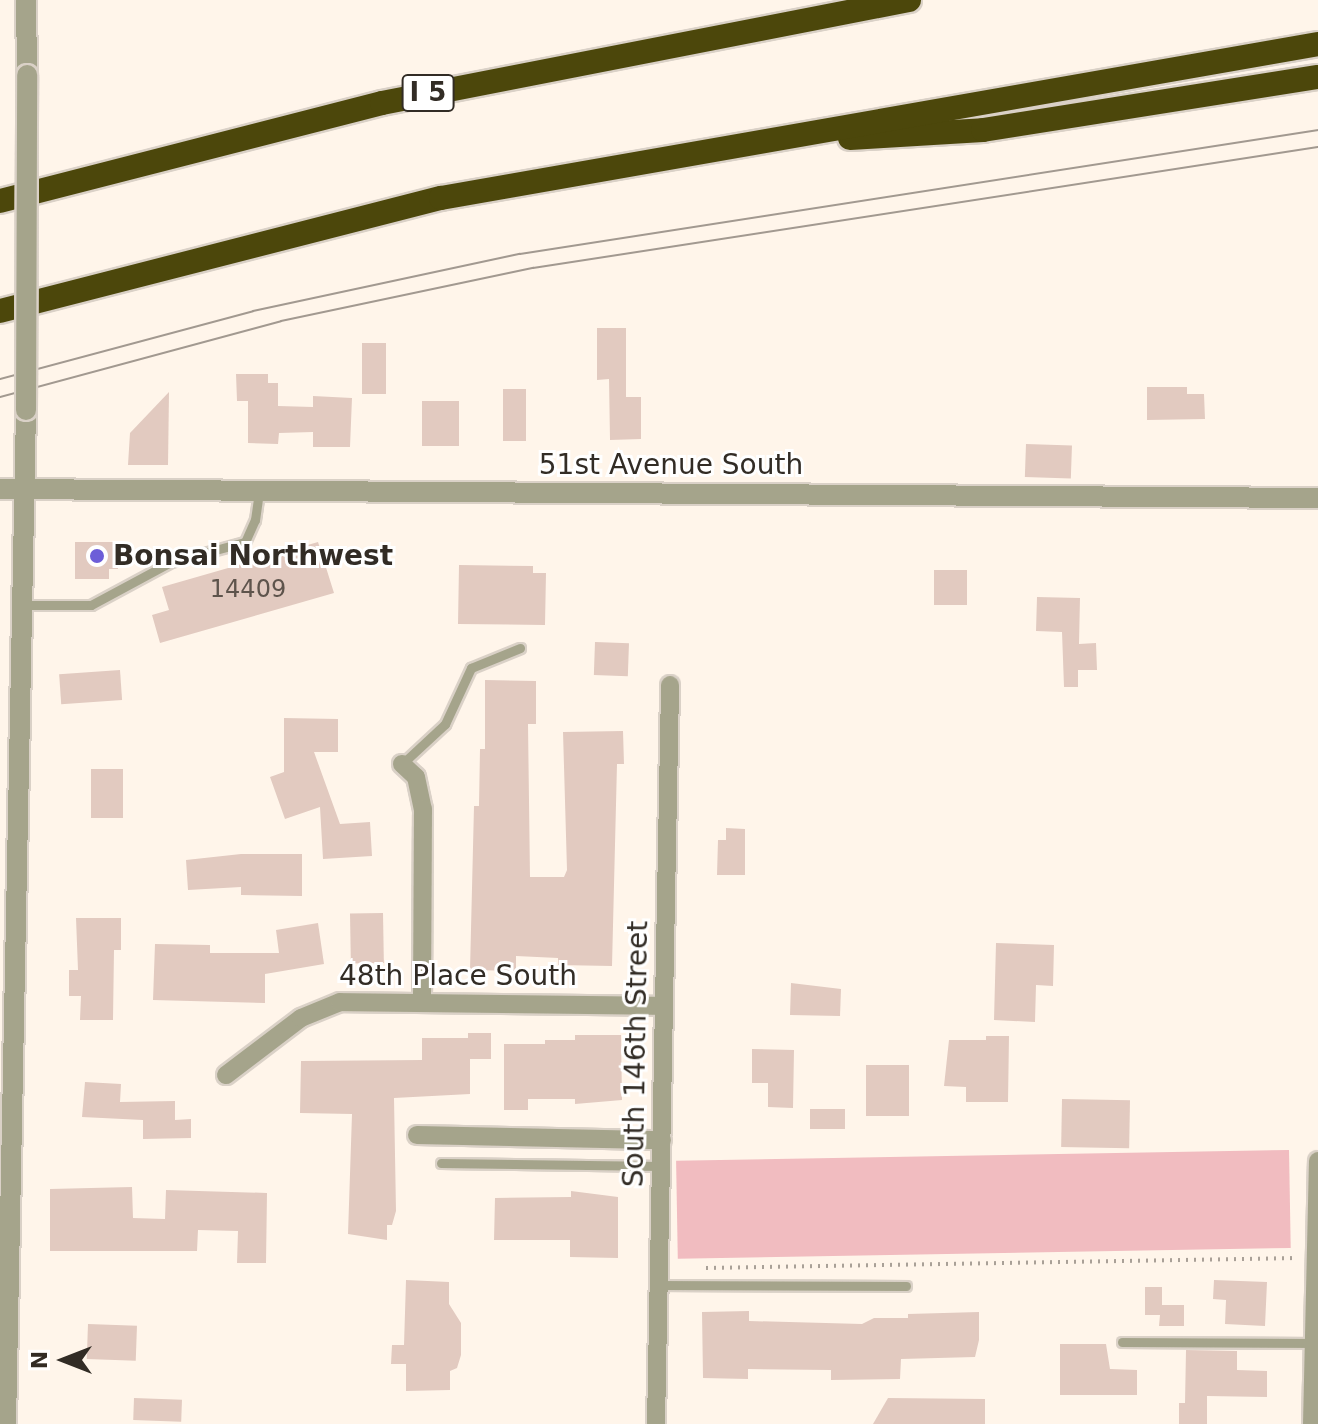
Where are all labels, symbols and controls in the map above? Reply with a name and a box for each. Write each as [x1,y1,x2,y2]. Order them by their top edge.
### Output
road number: I 5 [400,71,456,115]
street label: 51st Avenue South [539,448,803,482]
place label: Bonsai Northwest [113,539,393,573]
marker: Bonsai Northwest [88,547,106,565]
house number: 14409 [210,576,286,604]
street label: South 146th Street [617,921,655,1187]
street label: 48th Place South [339,959,577,993]
north arrow [24,1320,104,1400]
text: N [27,1351,52,1369]

